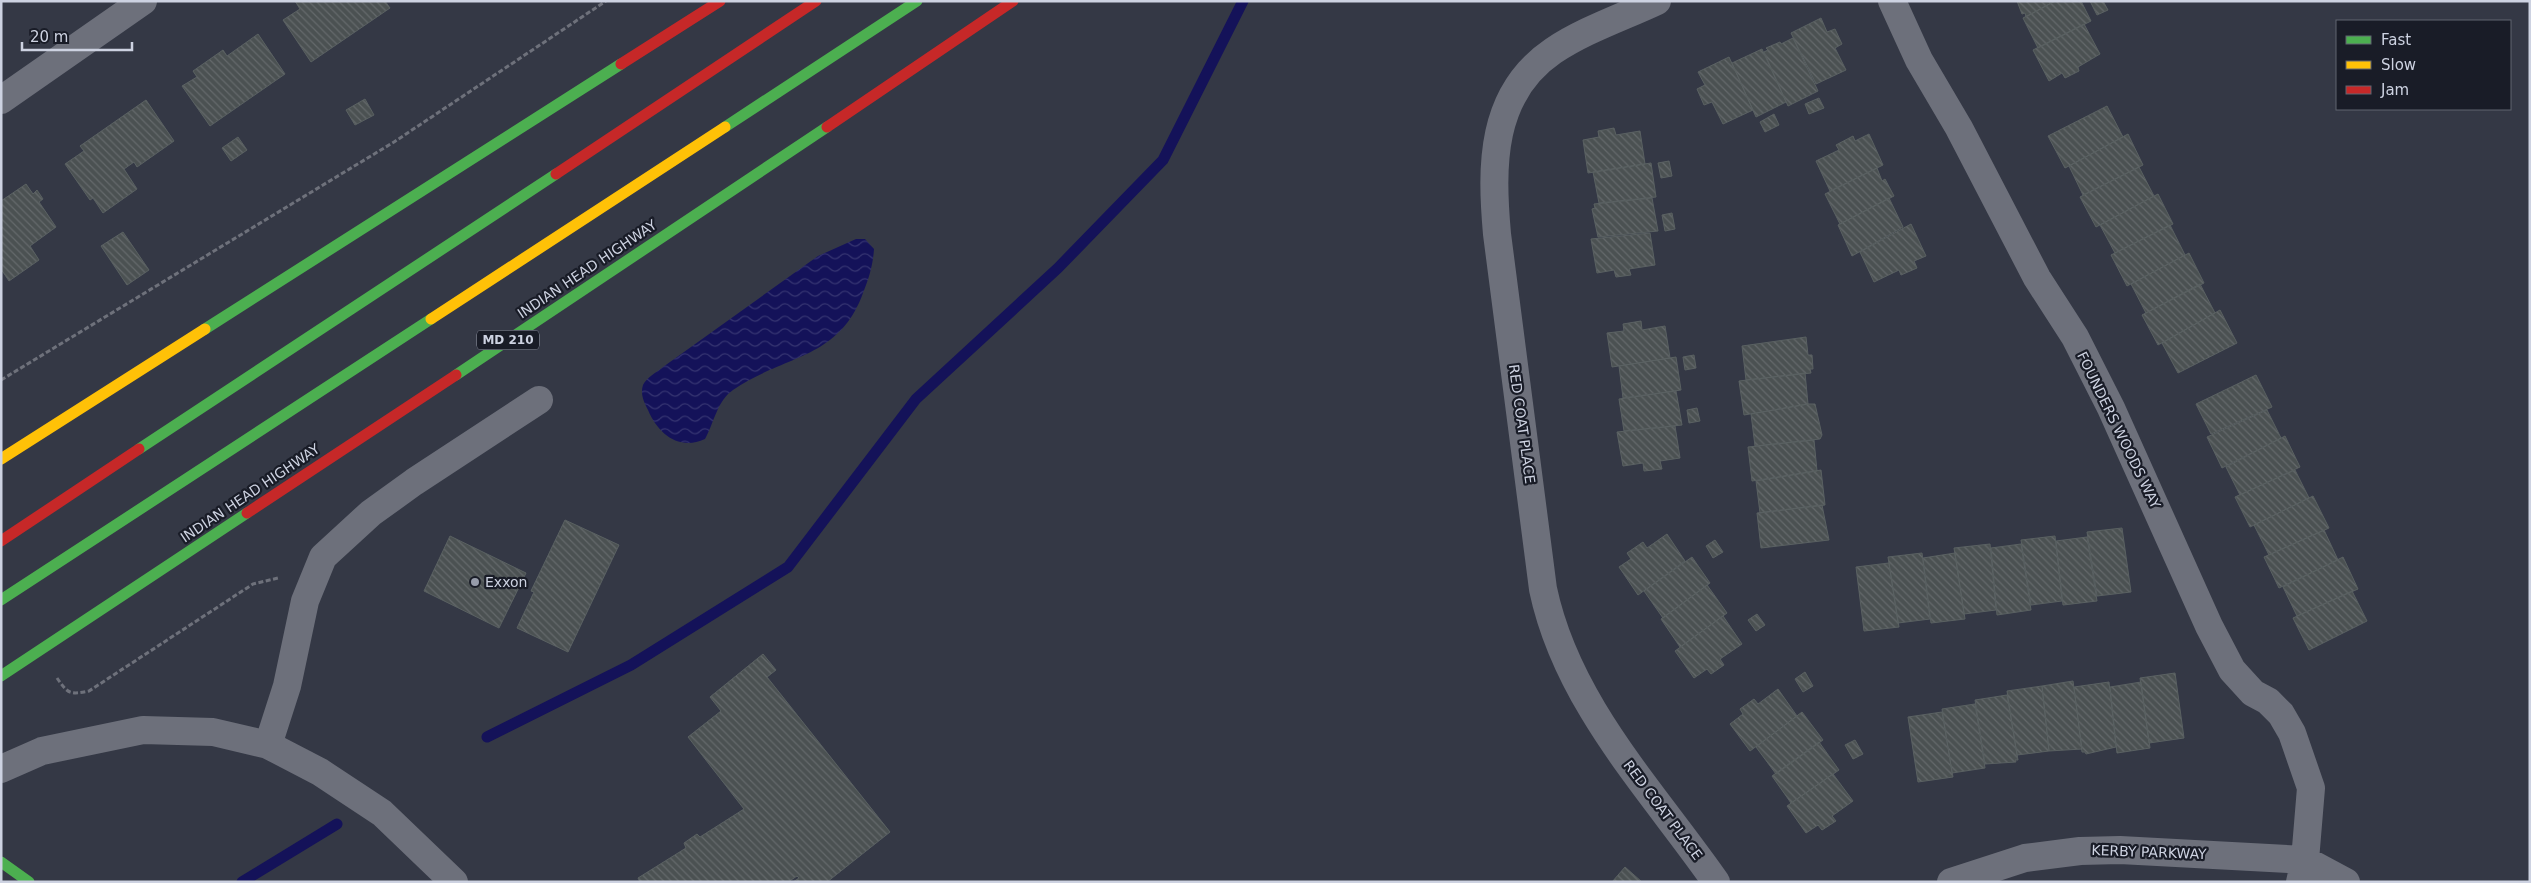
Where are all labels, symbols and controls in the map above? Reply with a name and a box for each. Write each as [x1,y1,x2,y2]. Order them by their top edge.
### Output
scale bar [22,20,132,52]
legend [2336,20,2511,110]
text: 20 m [30,28,68,46]
text: Fast [2381,31,2411,49]
text: Slow [2381,56,2416,74]
text: Jam [2380,81,2409,99]
street label: INDIAN HEAD HIGHWAY [514,216,660,322]
road number: MD 210 [477,330,539,350]
street label: FOUNDERS WOODS WAY [2074,349,2164,511]
street label: RED COAT PLACE [1506,363,1538,485]
street label: INDIAN HEAD HIGHWAY [177,440,323,546]
place label: Exxon [485,574,527,590]
marker: Exxon [469,576,481,588]
street label: RED COAT PLACE [1620,757,1706,863]
street label: KERBY PARKWAY [2091,842,2207,862]

